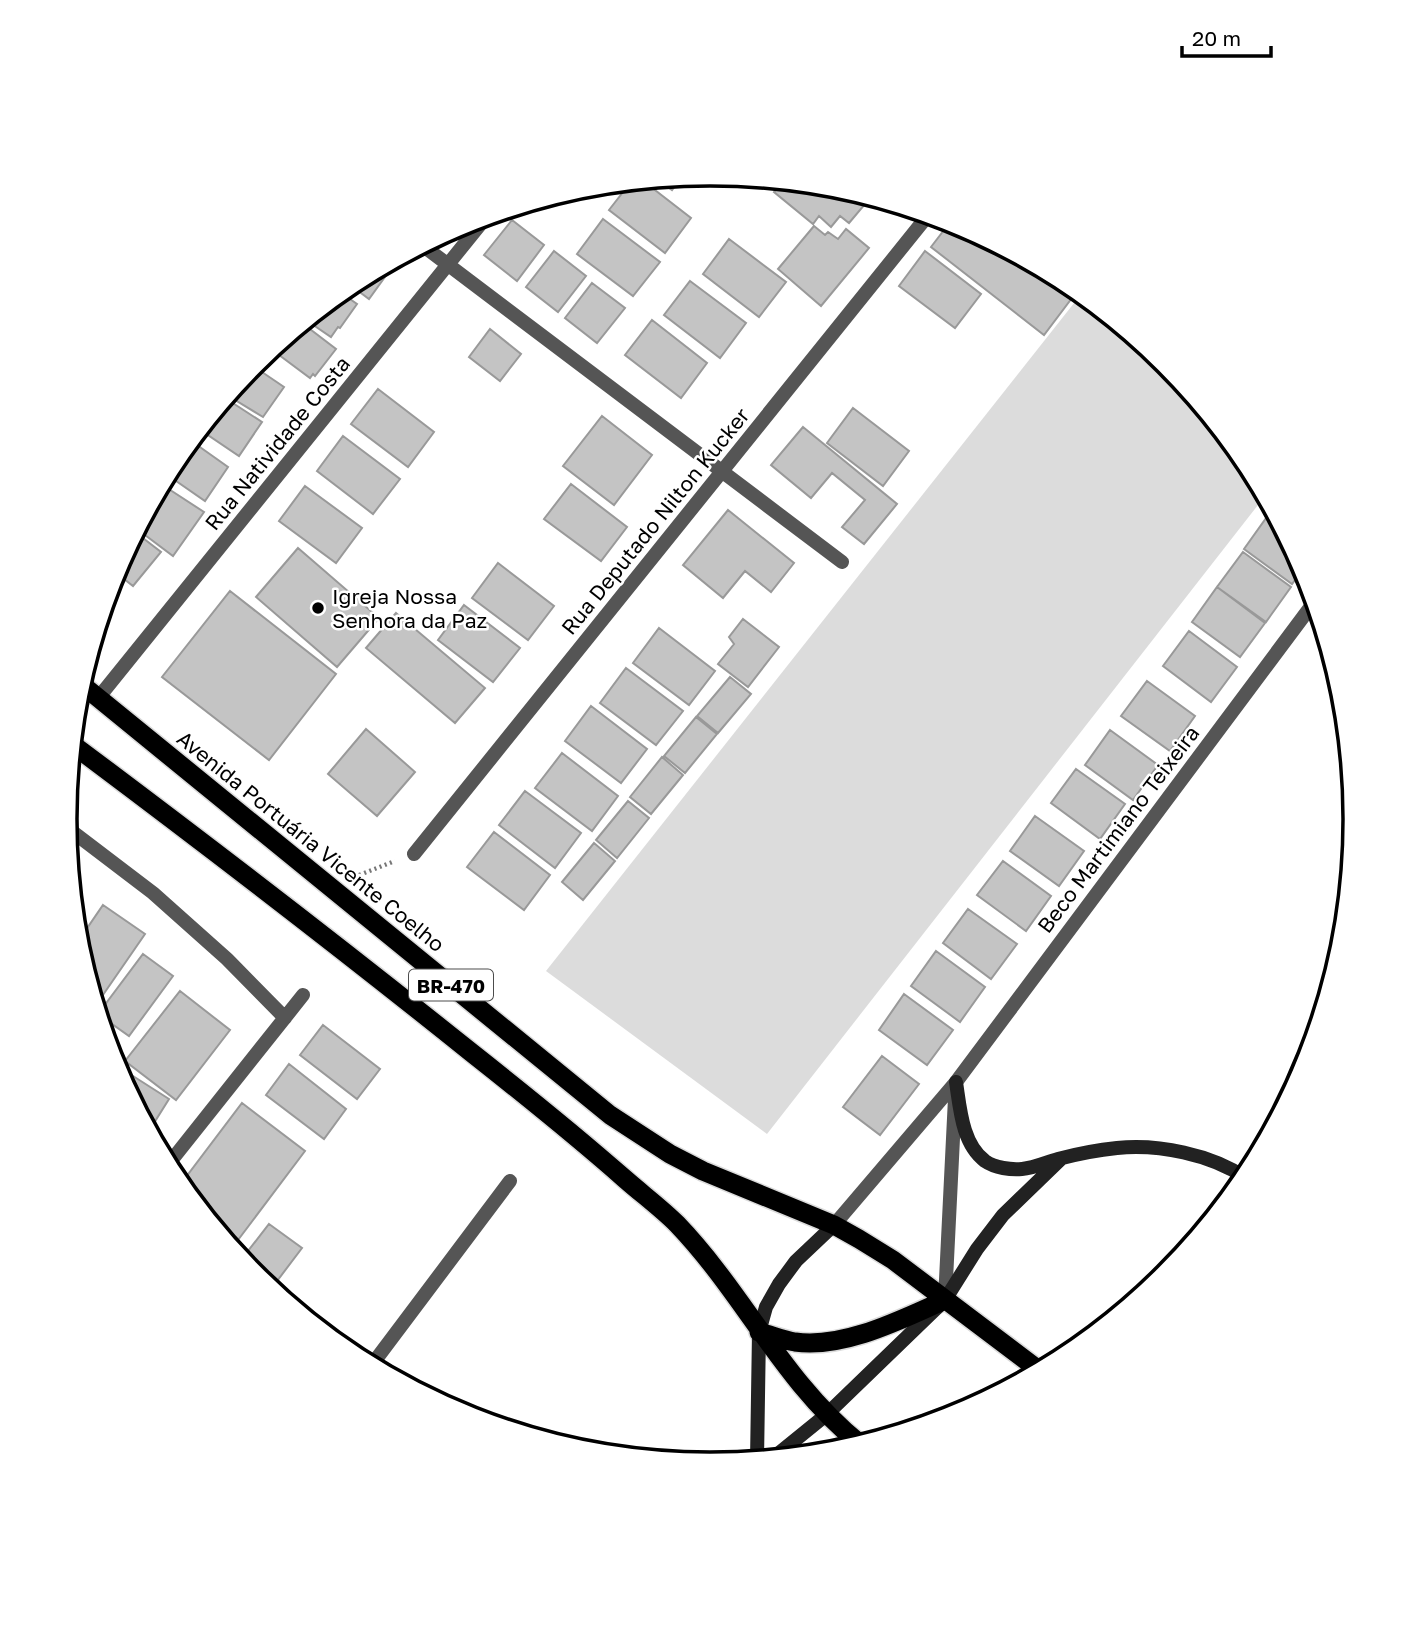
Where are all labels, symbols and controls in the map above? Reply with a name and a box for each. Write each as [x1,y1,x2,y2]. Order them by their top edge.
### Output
scale bar [1182,14,1271,58]
text: 20 m [1192,25,1241,51]
street label: Rua Natividade Costa [199,351,355,535]
street label: Rua Deputado Nilton Kucker [555,402,755,640]
place label: Igreja Nossa Senhora da Paz [332,583,487,633]
marker: Igreja Nossa Senhora da Paz [310,600,326,616]
street label: Beco Martimiano Teixeira [1032,720,1204,938]
street label: Avenida Portuária Vicente Coelho [172,725,450,957]
road number: BR-470 [409,970,493,1001]

